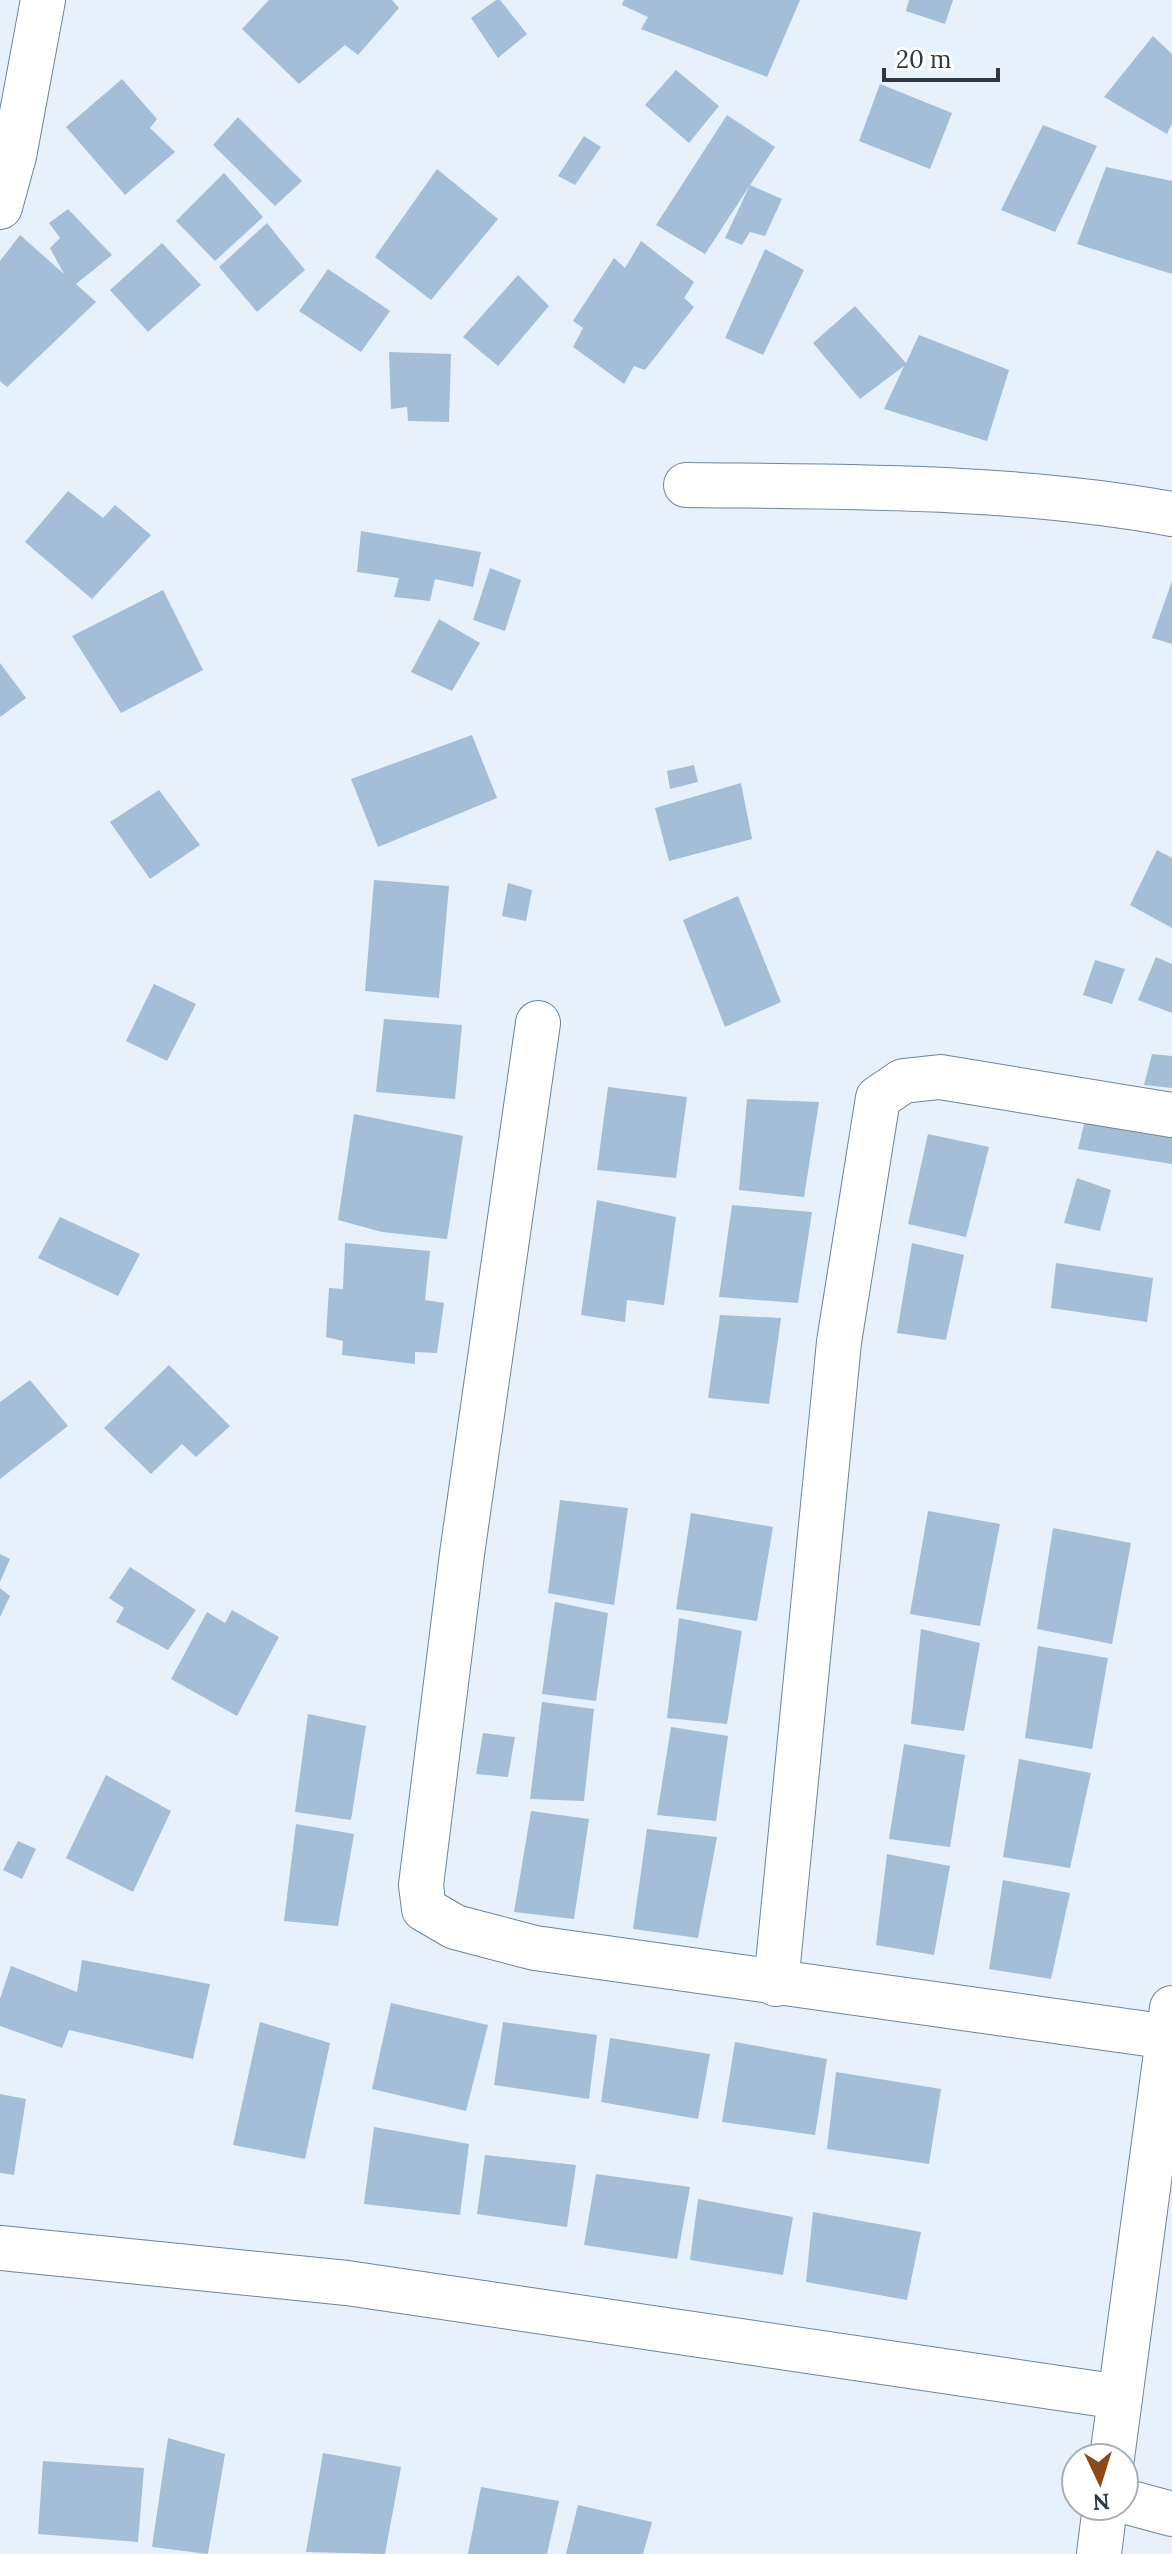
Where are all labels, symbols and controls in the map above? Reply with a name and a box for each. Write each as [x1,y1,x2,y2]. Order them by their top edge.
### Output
scale bar [884,32,998,82]
text: 20 m [896,44,952,75]
north arrow [1060,2442,1140,2522]
text: N [1092,2487,1111,2517]

